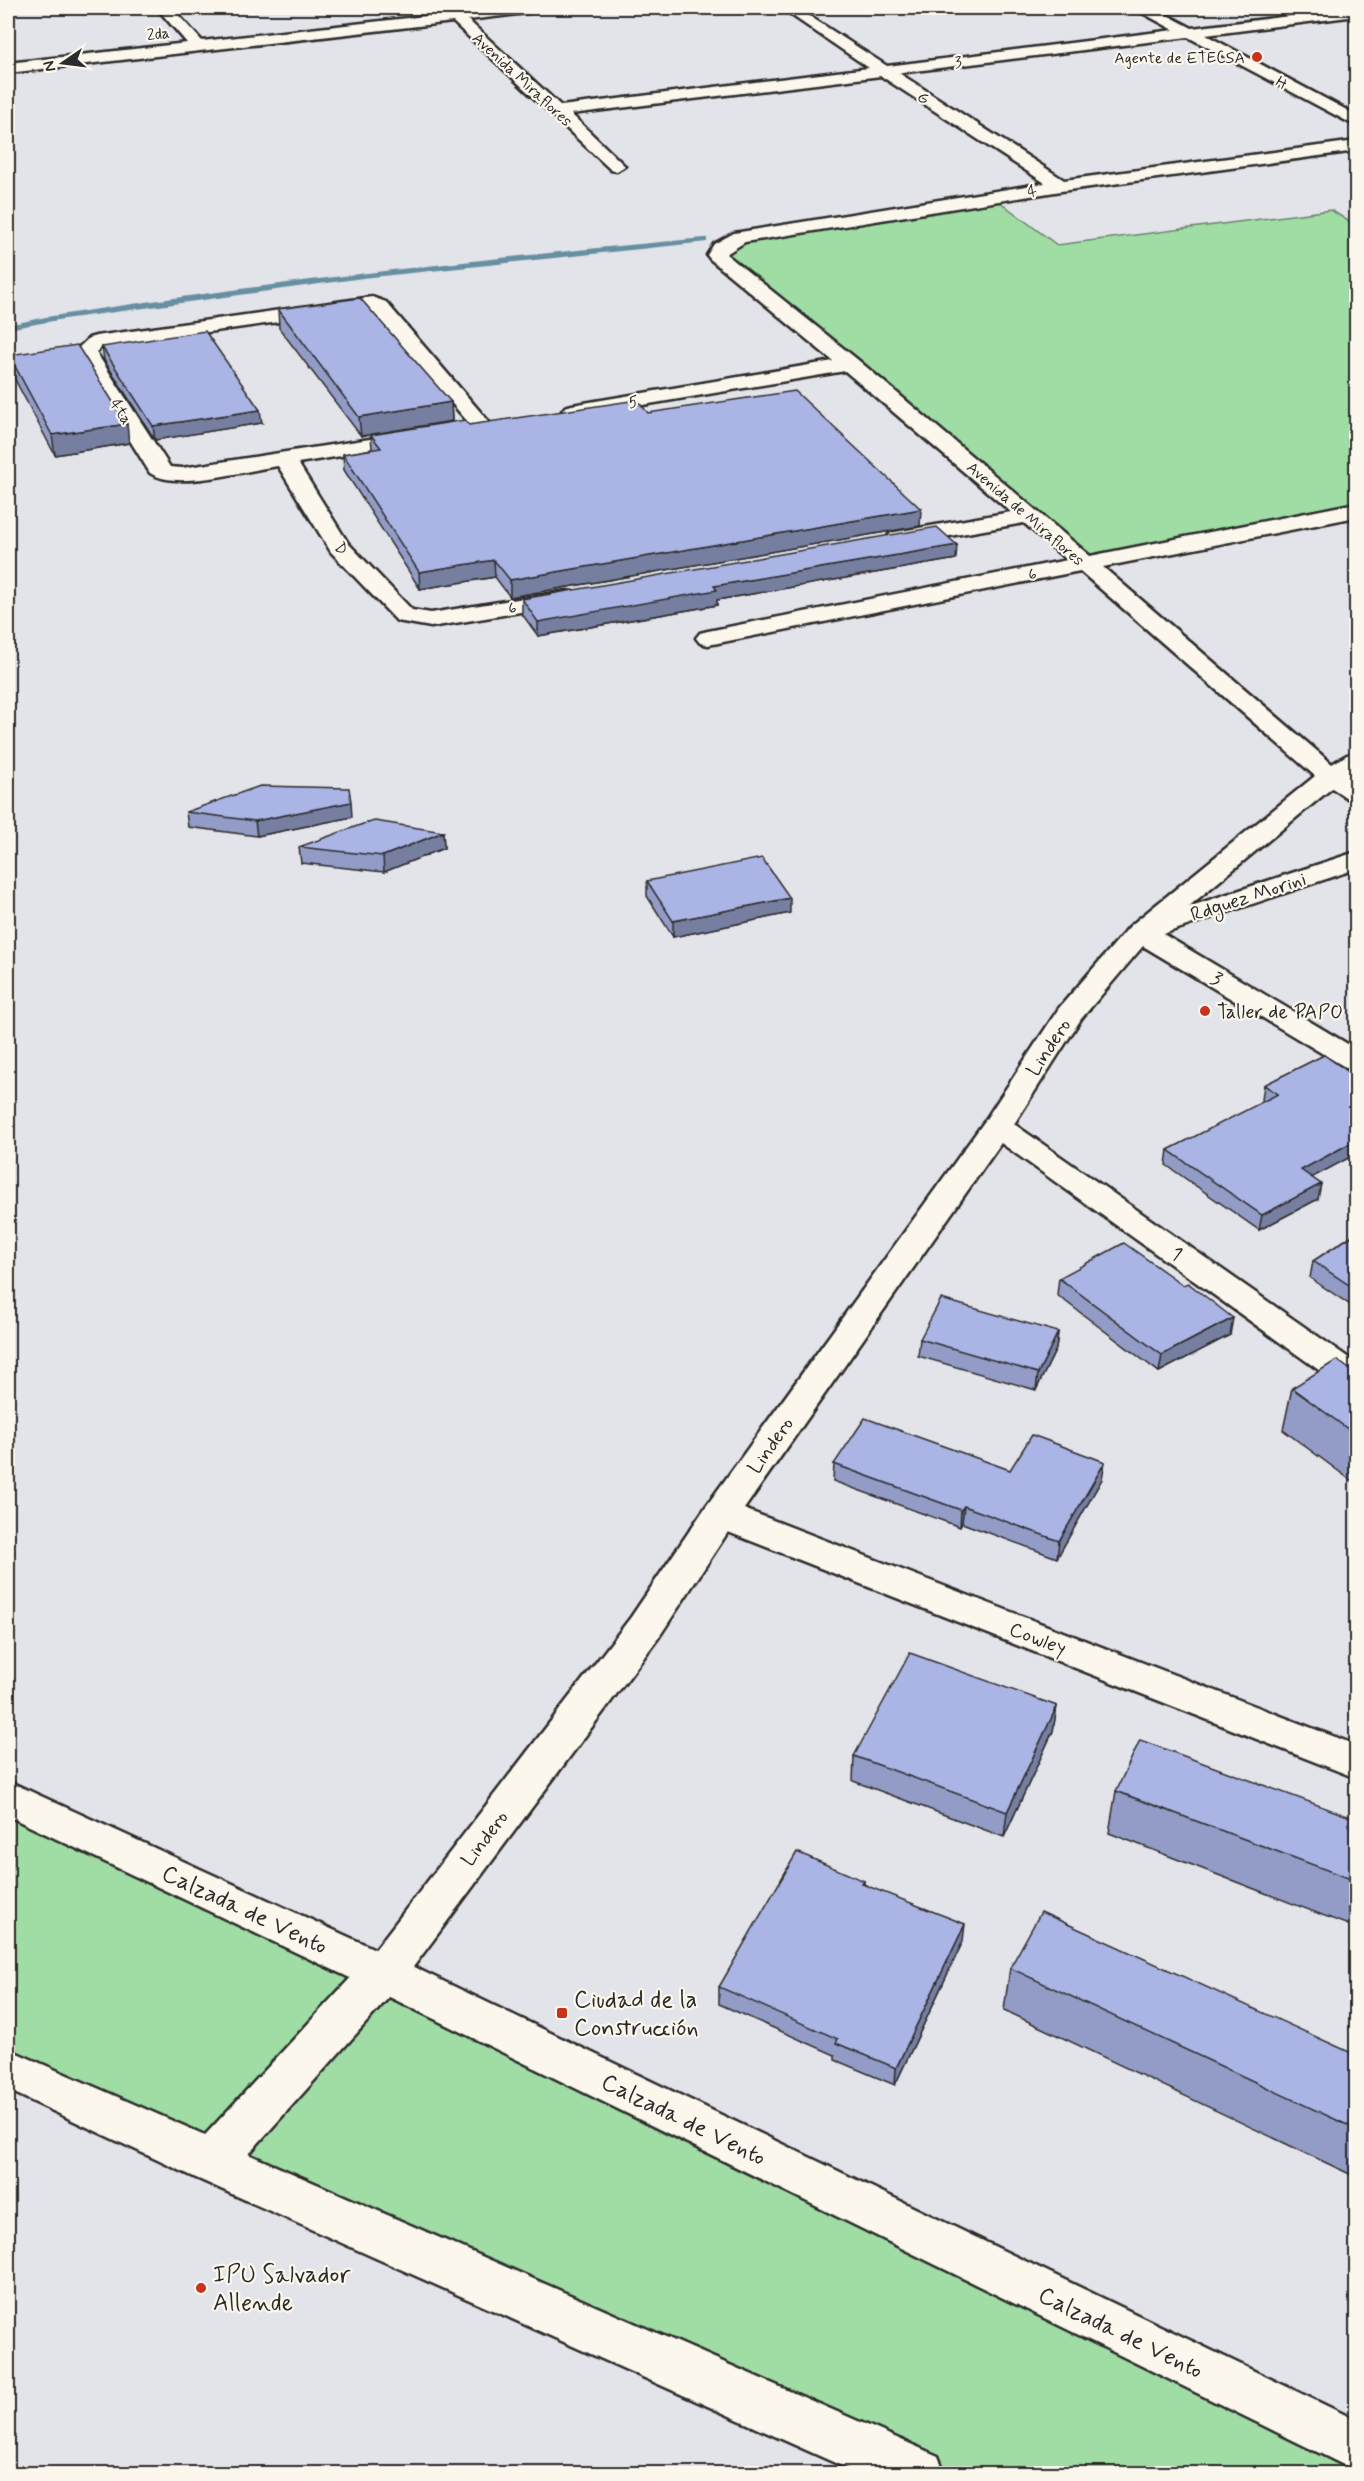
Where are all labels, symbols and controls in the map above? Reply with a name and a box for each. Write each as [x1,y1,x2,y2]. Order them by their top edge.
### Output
street label: 2da [146,23,171,46]
street label: Avenida Miraflores [468,28,576,132]
north arrow [33,33,93,93]
place label: Agente de ETECSA [1114,48,1245,69]
marker: Agente de ETECSA [1250,50,1264,64]
street label: 3 [953,52,963,73]
text: N [38,59,61,74]
street label: H [1272,72,1291,95]
street label: G [913,87,933,110]
street label: 4 [1026,180,1038,203]
street label: 5 [627,391,640,414]
street label: 4ta [105,395,137,429]
street label: Avenida de Miraflores [962,457,1088,571]
street label: D [329,538,352,560]
street label: 6 [1026,563,1038,586]
street label: 6 [507,597,518,619]
street label: Rdguez Morini [1187,866,1310,930]
street label: 3 [1205,965,1227,993]
place label: Taller de PAPO [1217,999,1343,1026]
marker: Taller de PAPO [1198,1004,1212,1018]
street label: Lindero [1021,1014,1078,1082]
street label: 1 [1165,1241,1188,1268]
street label: Lindero [742,1412,801,1480]
street label: Cowley [1005,1616,1070,1663]
street label: Lindero [455,1805,515,1872]
street label: Calzada de Vento [156,1858,332,1962]
place label: Ciudad de la Construcción [574,1985,699,2044]
marker: Ciudad de la Construcción [555,2006,569,2020]
street label: Calzada de Vento [596,2067,771,2174]
place label: IPU Salvador Allende [213,2260,351,2319]
street label: Calzada de Vento [1033,2280,1208,2387]
marker: IPU Salvador Allende [194,2281,208,2295]

